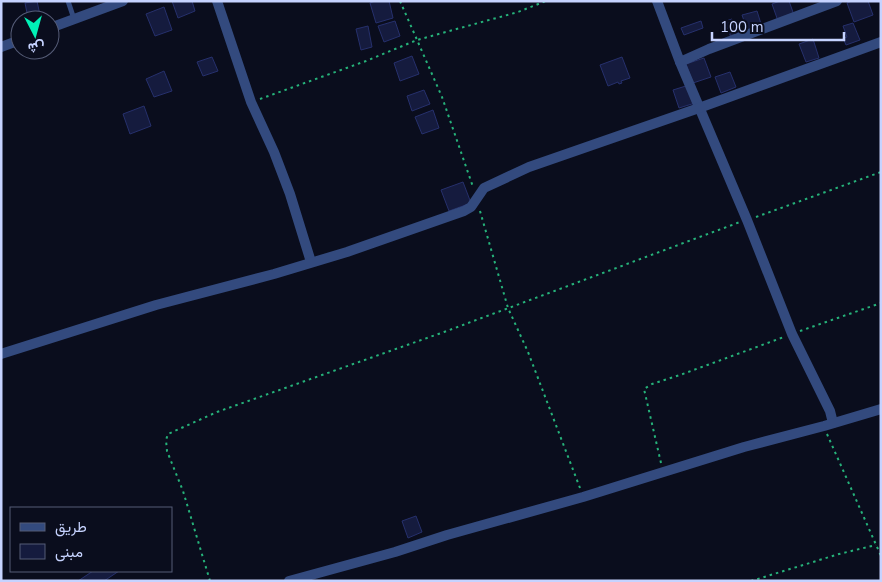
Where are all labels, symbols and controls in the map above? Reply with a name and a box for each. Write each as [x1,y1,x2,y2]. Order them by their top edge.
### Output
north arrow [10,10,60,60]
scale bar [712,10,844,42]
text: 100 m [720,17,764,37]
text: ش [27,37,46,58]
legend [10,507,172,572]
text: طريق [55,517,87,537]
text: مبنى [55,542,83,562]

